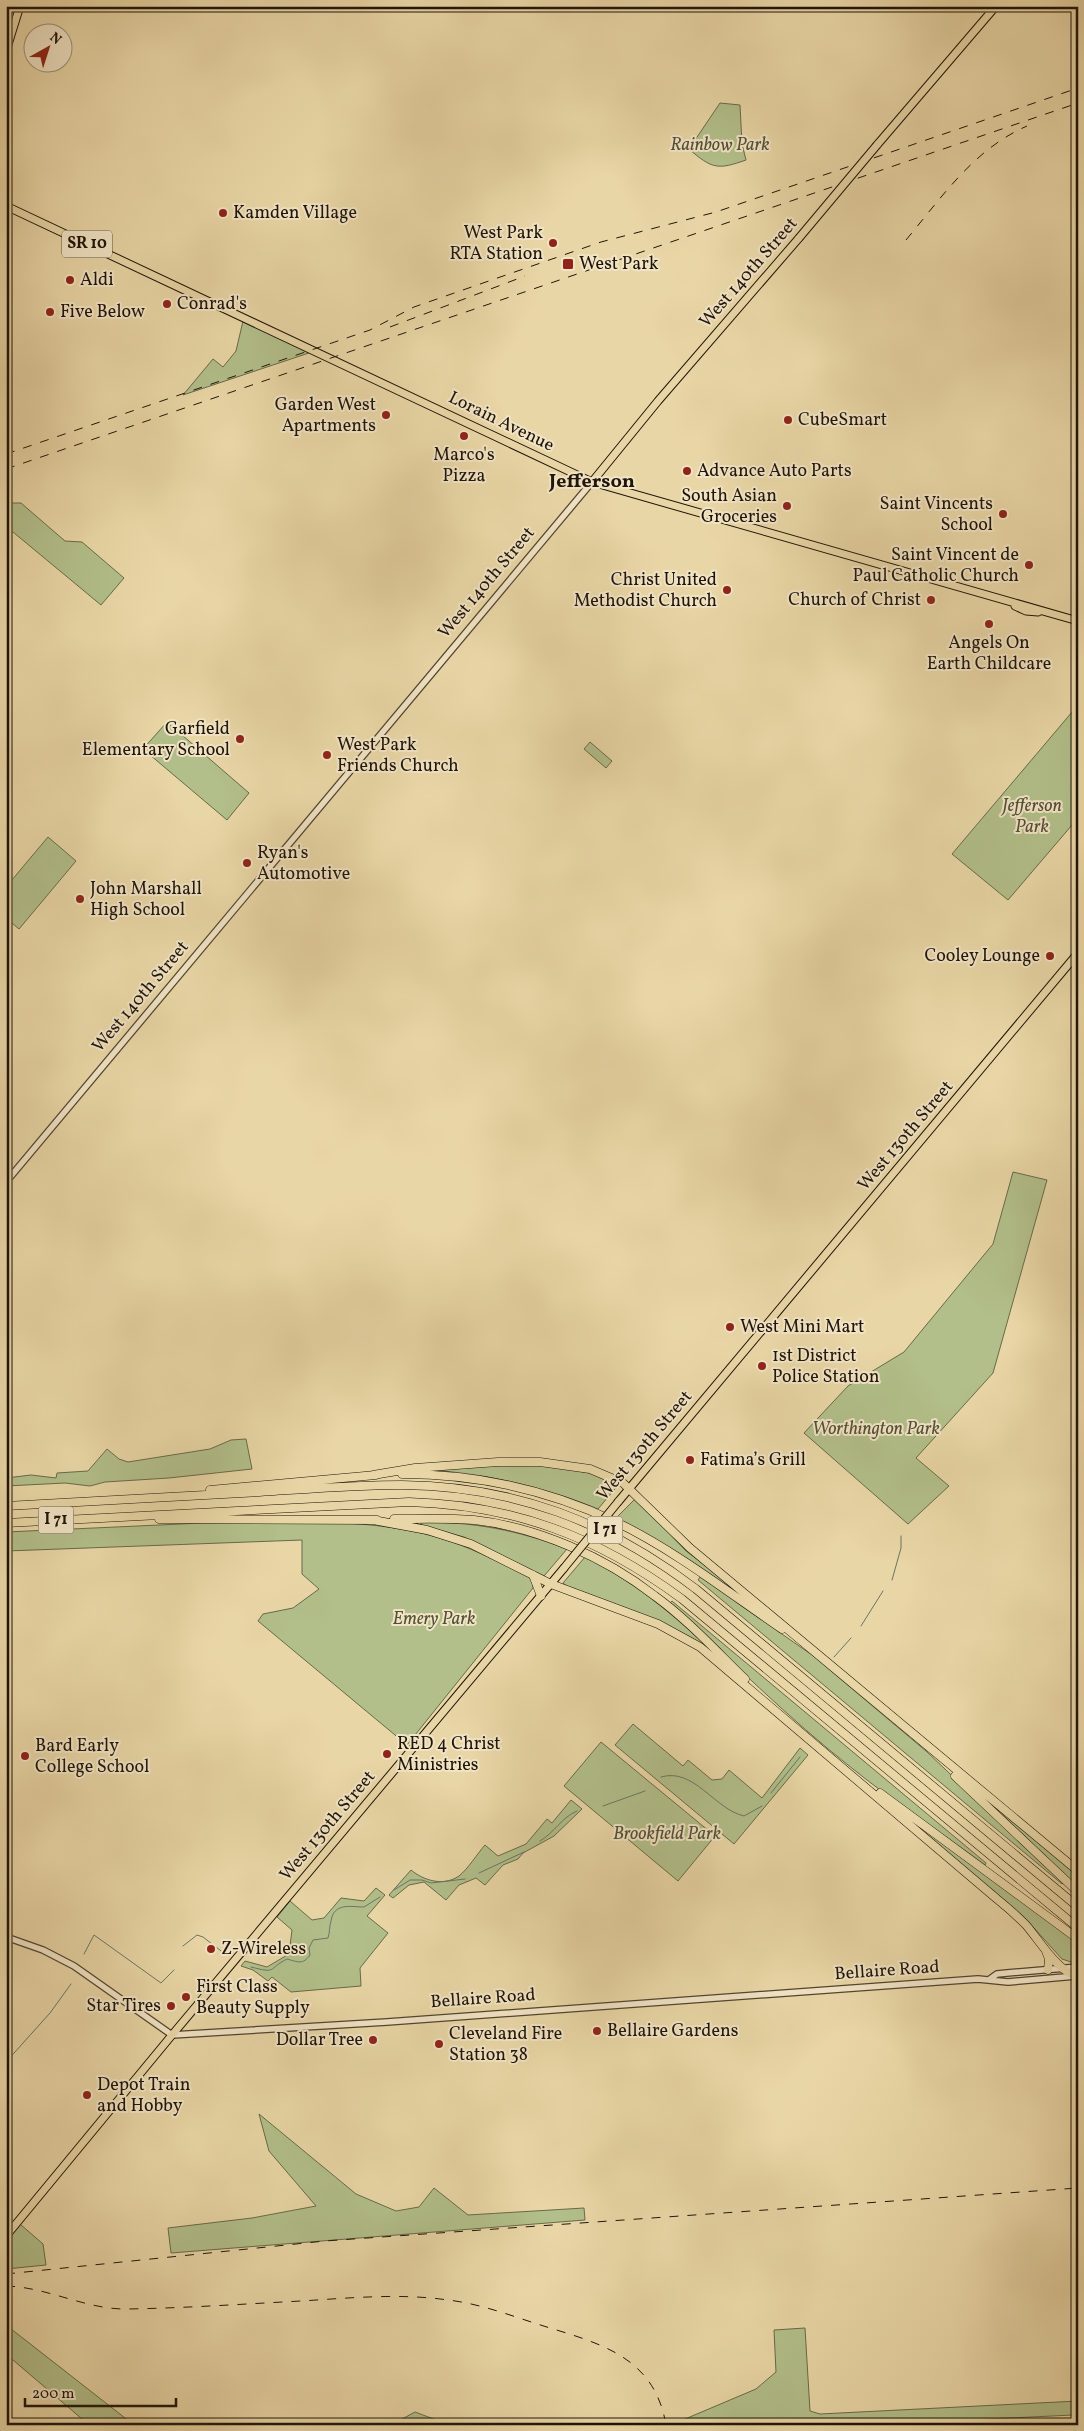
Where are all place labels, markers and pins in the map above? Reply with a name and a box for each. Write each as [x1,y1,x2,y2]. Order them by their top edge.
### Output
place label: Kamden Village [233,201,357,226]
marker: Kamden Village [217,207,229,219]
place label: West Park RTA Station [449,221,543,267]
marker: West Park RTA Station [547,237,559,249]
place label: West Park [579,252,659,277]
marker: West Park [561,257,575,271]
place label: Aldi [80,268,114,293]
marker: Aldi [64,274,76,286]
place label: Conrad's [177,292,247,317]
marker: Conrad's [161,298,173,310]
place label: Five Below [60,300,145,325]
marker: Five Below [44,306,56,318]
place label: Garden West Apartments [275,393,376,439]
place label: CubeSmart [798,408,887,433]
marker: Garden West Apartments [380,409,392,421]
marker: CubeSmart [782,414,794,426]
marker: Marco's Pizza [458,430,470,442]
place label: Marco's Pizza [433,443,495,489]
place label: Advance Auto Parts [697,459,852,484]
marker: Advance Auto Parts [681,465,693,477]
place label: South Asian Groceries [681,484,777,530]
place label: Saint Vincents School [880,492,993,538]
marker: South Asian Groceries [781,500,793,512]
marker: Saint Vincents School [997,508,1009,520]
place label: Saint Vincent de Paul Catholic Church [853,543,1019,589]
marker: Saint Vincent de Paul Catholic Church [1023,559,1035,571]
place label: Christ United Methodist Church [574,568,717,614]
marker: Christ United Methodist Church [721,584,733,596]
place label: Church of Christ [788,588,921,613]
marker: Church of Christ [925,594,937,606]
marker: Angels On Earth Childcare [983,618,995,630]
place label: Angels On Earth Childcare [927,631,1051,677]
place label: Garfield Elementary School [82,717,230,763]
marker: Garfield Elementary School [234,733,246,745]
place label: West Park Friends Church [337,733,459,779]
marker: West Park Friends Church [321,749,333,761]
place label: Ryan's Automotive [257,841,350,887]
marker: Ryan's Automotive [241,857,253,869]
place label: John Marshall High School [90,877,202,923]
marker: John Marshall High School [74,893,86,905]
place label: Cooley Lounge [924,944,1040,969]
marker: Cooley Lounge [1044,950,1056,962]
place label: West Mini Mart [740,1315,864,1340]
marker: West Mini Mart [724,1321,736,1333]
place label: 1st District Police Station [772,1344,880,1390]
marker: 1st District Police Station [756,1360,768,1372]
place label: Fatima’s Grill [700,1448,806,1473]
marker: Fatima’s Grill [684,1454,696,1466]
place label: RED 4 Christ Ministries [397,1732,501,1778]
place label: Bard Early College School [35,1734,149,1780]
marker: RED 4 Christ Ministries [381,1748,393,1760]
marker: Bard Early College School [19,1750,31,1762]
place label: Z-Wireless [221,1937,306,1962]
marker: Z-Wireless [205,1943,217,1955]
place label: First Class Beauty Supply [196,1975,310,2021]
marker: First Class Beauty Supply [180,1991,192,2003]
place label: Star Tires [86,1994,161,2019]
marker: Star Tires [165,2000,177,2012]
place label: Bellaire Gardens [607,2019,738,2044]
place label: Cleveland Fire Station 38 [449,2022,562,2068]
marker: Bellaire Gardens [591,2025,603,2037]
place label: Dollar Tree [276,2028,363,2053]
marker: Dollar Tree [367,2034,379,2046]
marker: Cleveland Fire Station 38 [433,2038,445,2050]
place label: Depot Train and Hobby [97,2073,191,2119]
marker: Depot Train and Hobby [81,2089,93,2101]

